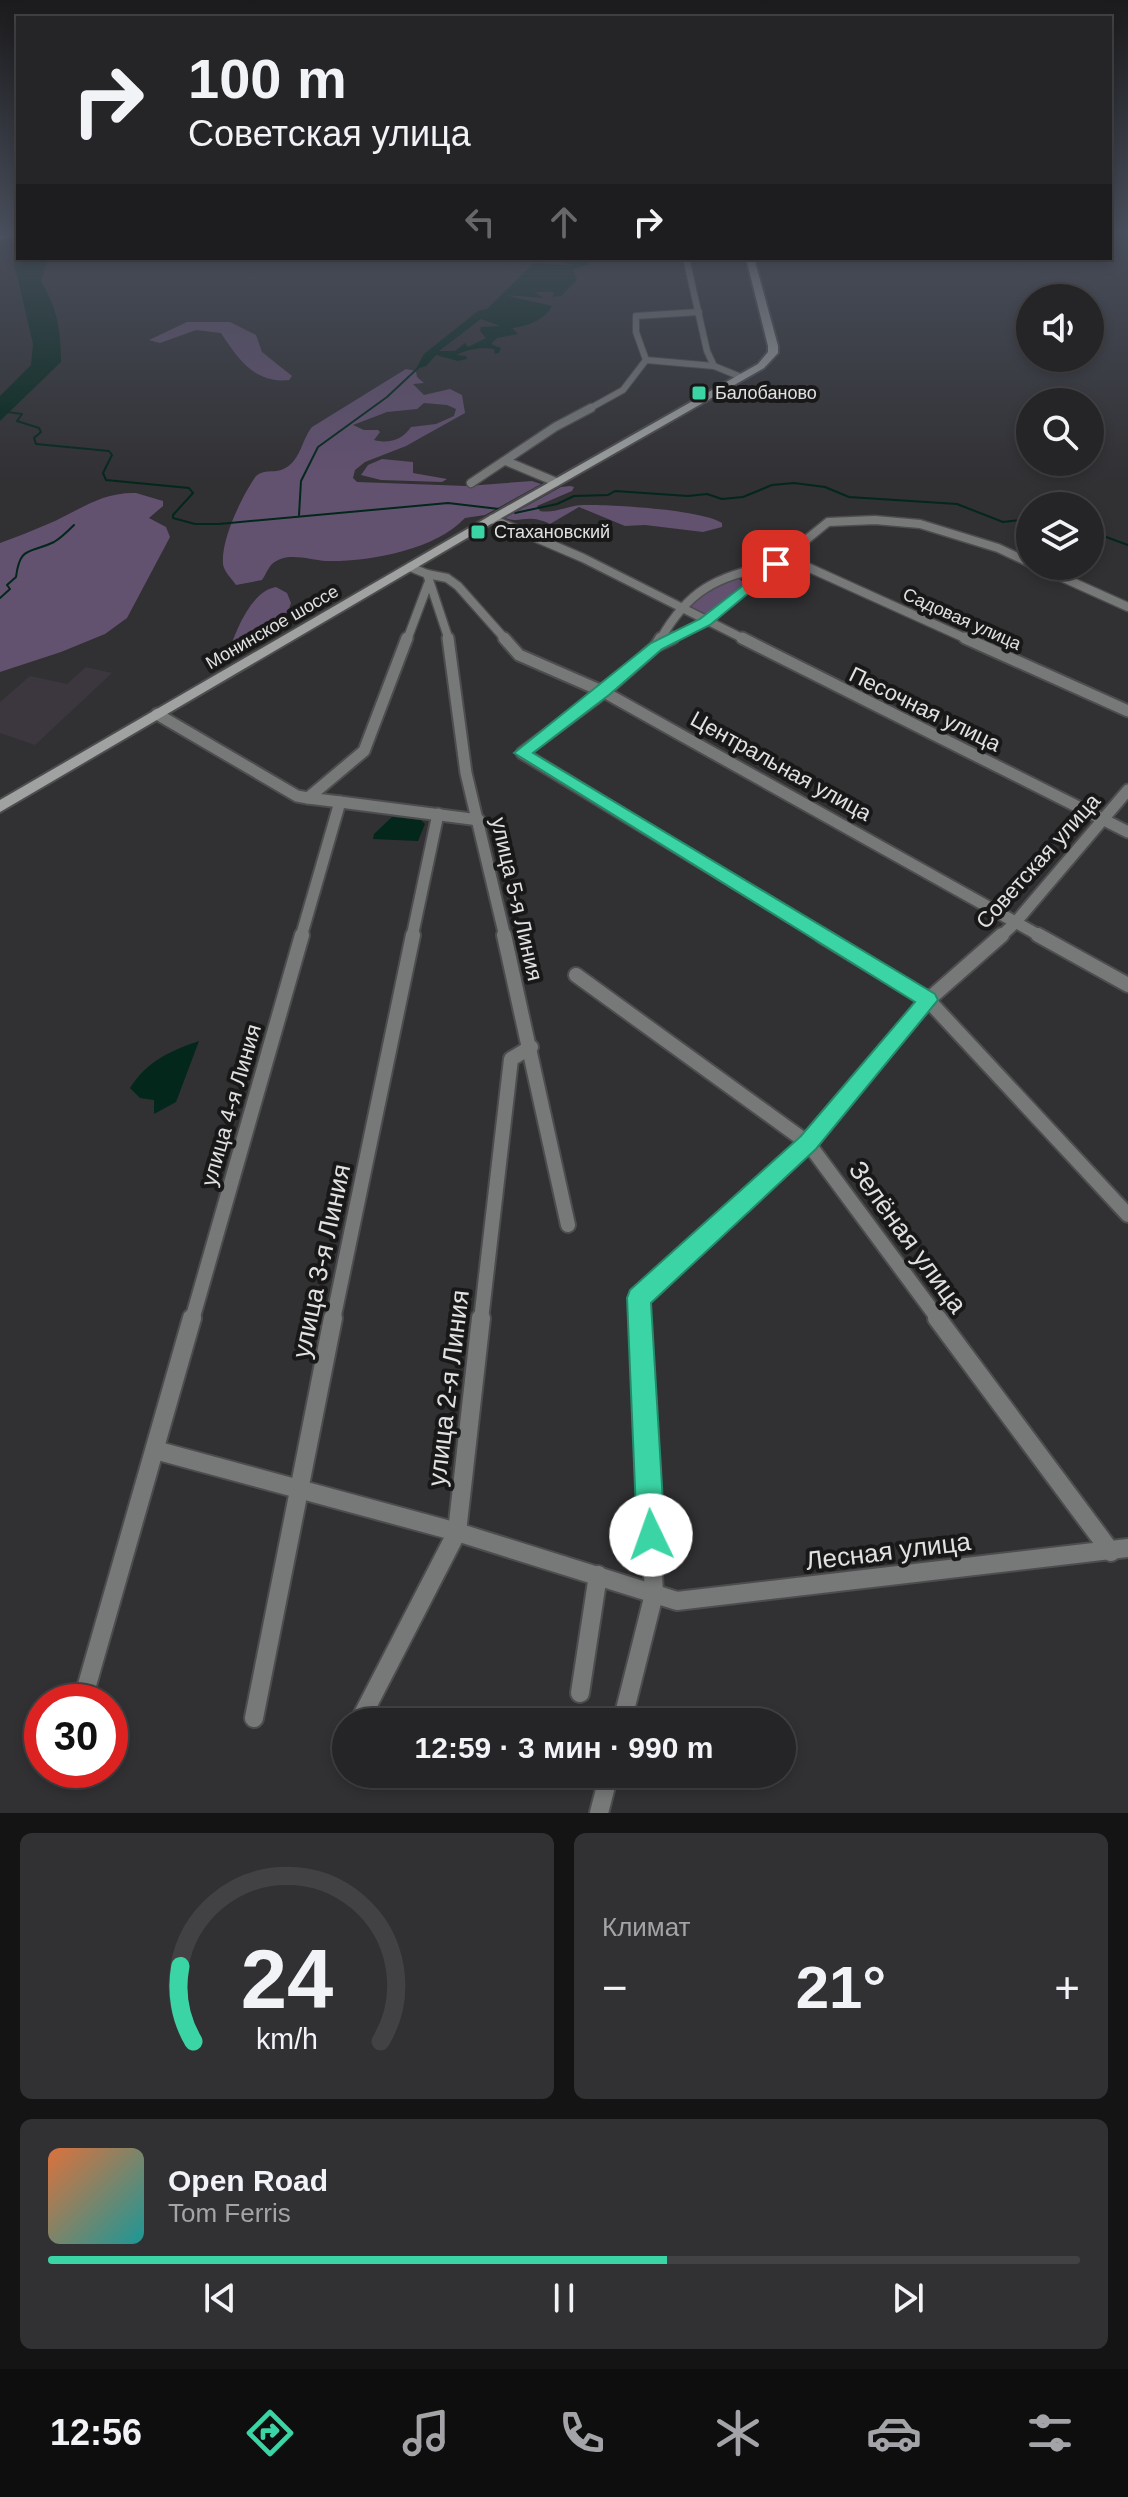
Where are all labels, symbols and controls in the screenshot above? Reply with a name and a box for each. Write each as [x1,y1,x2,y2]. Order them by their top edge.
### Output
text: 100 m [188,47,347,110]
icon: right [56,48,160,152]
text: Советская улица [188,113,471,154]
icon: left [458,200,502,244]
icon: ahead [542,200,586,244]
icon: right [626,200,670,244]
map controls [1016,284,1104,580]
button: sound [1016,284,1104,372]
place label: Балобаново [715,383,817,403]
marker: Балобаново [690,384,708,402]
button: search [1016,388,1104,476]
button: layers [1016,492,1104,580]
place label: Стахановский [494,522,610,542]
marker: Стахановский [469,523,487,541]
pin [742,530,810,598]
icon: arrive [754,542,798,586]
street label: Монинское шоссе [202,581,342,673]
street label: Садовая улица [900,584,1025,654]
street label: Песочная улица [845,662,1005,757]
street label: Центральная улица [686,706,876,826]
street label: Советская улица [971,788,1106,934]
street label: улица 5-я Линия [486,815,548,983]
street label: улица 4-я Линия [196,1021,266,1189]
street label: Зелёная улица [843,1155,974,1319]
street label: улица 3-я Линия [286,1161,356,1361]
street label: улица 2-я Линия [421,1288,475,1488]
position arrow [609,1493,693,1577]
street label: Лесная улица [804,1526,973,1576]
speed limit sign: 30 [24,1684,128,1788]
text: 12:59 · 3 мин · 990 m [415,1731,713,1764]
text: Климат [602,1912,691,1942]
text: 24 [241,1933,333,2026]
text: 21° [796,1954,886,2021]
text: − [602,1963,628,2012]
text: + [1054,1963,1080,2012]
text: km/h [256,2023,318,2055]
text: Open Road [168,2164,328,2197]
text: Tom Ferris [168,2198,291,2228]
icon: previous [198,2276,242,2320]
icon: pause [542,2276,586,2320]
icon: next [886,2276,930,2320]
icon: directions [242,2405,298,2461]
icon: music [398,2405,454,2461]
icon: phone [554,2405,610,2461]
icon: climate [710,2405,766,2461]
icon: car [866,2405,922,2461]
icon: filters [1022,2405,1078,2461]
text: 12:56 [50,2412,142,2453]

